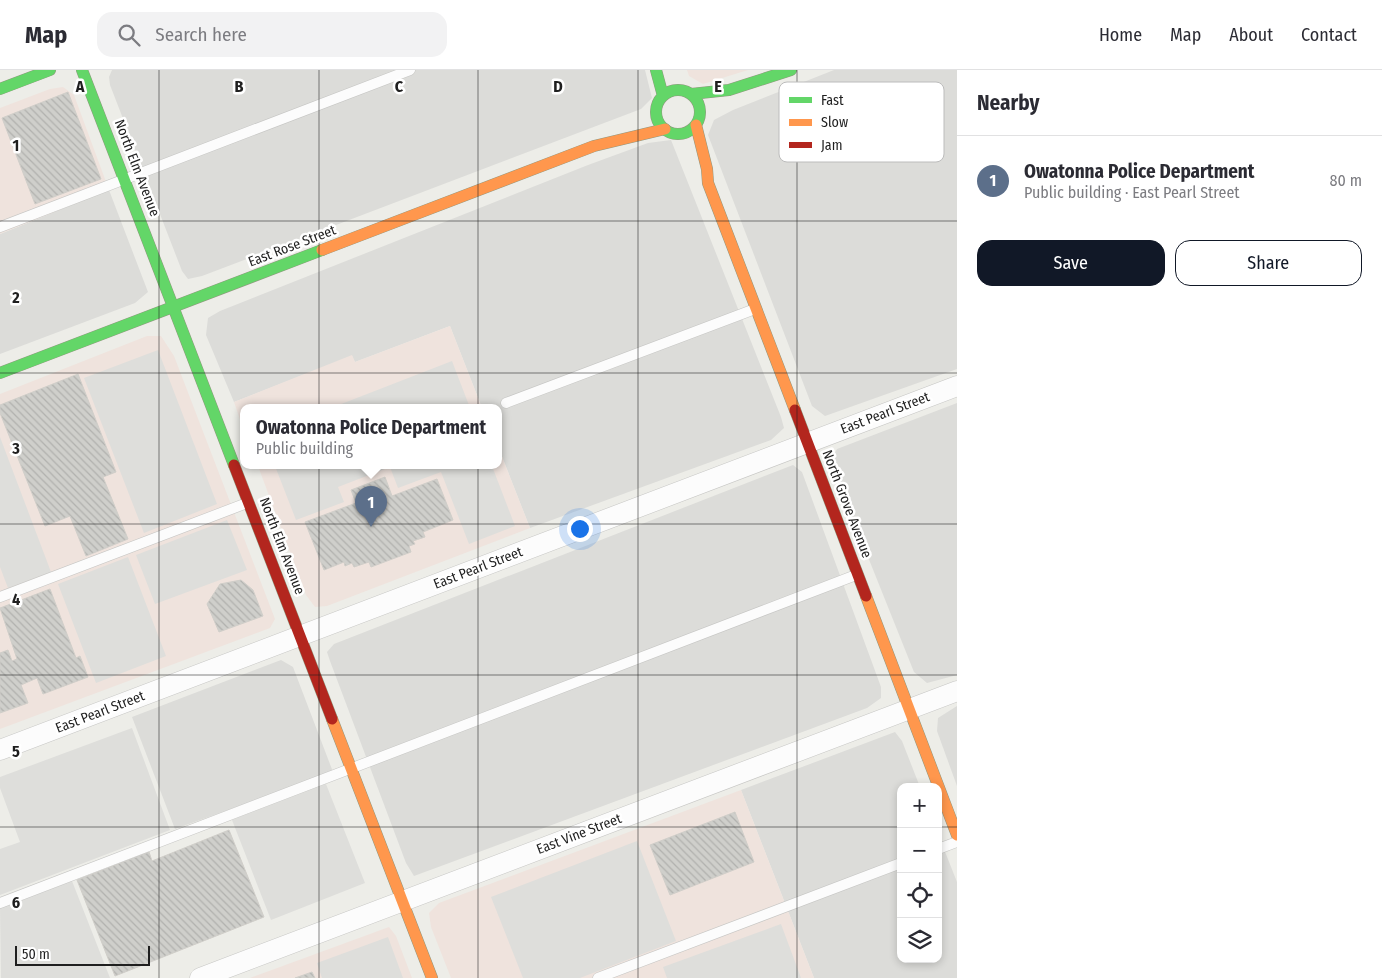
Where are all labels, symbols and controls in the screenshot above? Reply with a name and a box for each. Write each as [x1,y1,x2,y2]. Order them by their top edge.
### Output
search box [97,12,447,57]
text: Map [25,21,67,49]
icon: search [115,21,143,49]
text: Search here [155,23,247,46]
text: Home [1099,24,1142,46]
text: Map [1170,24,1201,46]
text: About [1229,24,1273,46]
text: Contact [1301,24,1357,46]
text: A [75,77,85,96]
text: B [235,77,244,96]
text: C [395,77,404,96]
text: D [553,77,563,96]
text: E [714,77,722,96]
legend [779,82,944,162]
text: Nearby [977,90,1039,116]
text: Fast [821,92,844,109]
text: Slow [821,114,848,131]
street label: North Elm Avenue [111,117,163,219]
text: 1 [13,136,19,155]
text: Jam [821,137,842,154]
text: Owatonna Police Department [1024,160,1254,183]
text: 1 [990,171,996,190]
text: 80 m [1330,171,1362,190]
text: Public building · East Pearl Street [1024,183,1240,202]
street label: East Rose Street [246,221,339,270]
button: Save [977,240,1165,286]
button: Share [1175,240,1362,286]
text: 2 [11,288,20,307]
street label: East Pearl Street [838,388,932,438]
popup [240,404,502,469]
text: Owatonna Police Department [256,416,486,439]
text: 3 [11,439,20,458]
text: Public building [256,439,353,458]
street label: North Grove Avenue [819,448,875,560]
pin: 1 [355,486,387,527]
street label: North Elm Avenue [256,495,308,597]
your location [567,516,593,542]
street label: East Pearl Street [431,543,525,593]
text: 4 [12,590,20,609]
street label: East Pearl Street [53,687,147,737]
text: 5 [12,742,20,761]
map controls [897,783,942,963]
button: + [897,783,942,828]
street label: East Vine Street [534,810,624,858]
button: − [897,828,942,873]
button: locate [897,873,942,918]
text: 6 [12,893,20,912]
button: layers [897,918,942,963]
scale bar [15,943,150,966]
text: 50 m [22,946,50,963]

